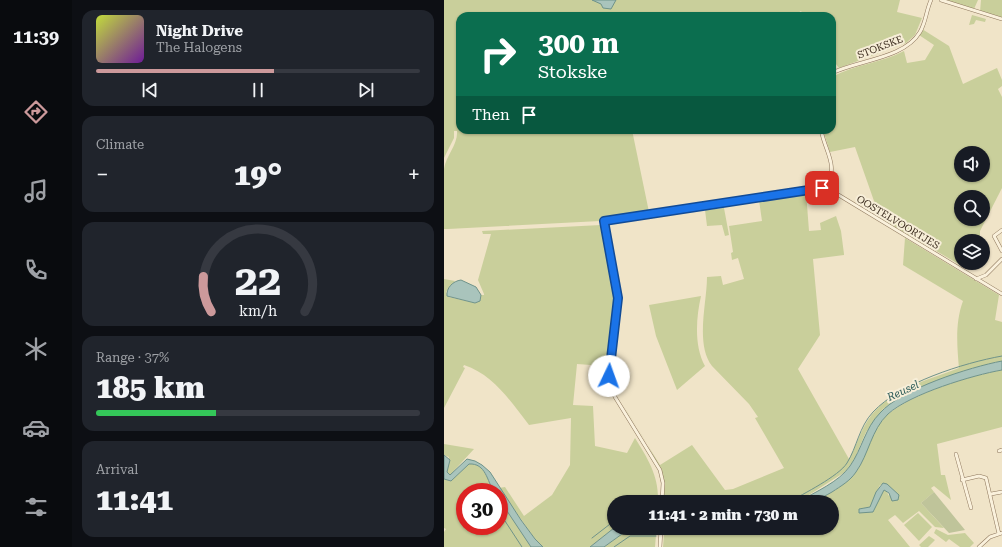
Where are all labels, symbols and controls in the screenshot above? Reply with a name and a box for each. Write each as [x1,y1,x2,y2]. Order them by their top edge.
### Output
text: Night Drive [156,22,243,40]
text: 11:39 [13,26,59,47]
text: 300 m [538,27,619,60]
icon: right [472,28,524,80]
street label: STOKSKE [856,33,904,61]
text: The Halogens [156,40,242,55]
text: Stokske [538,61,607,82]
icon: previous [139,79,161,101]
icon: pause [247,79,269,101]
icon: next [355,79,377,101]
icon: directions [22,98,50,126]
icon: arrive [518,104,540,126]
text: Then [472,106,510,124]
text: Climate [96,137,144,152]
map controls [954,146,990,270]
button: sound [954,146,990,182]
text: 19° [234,157,282,192]
text: − [96,162,108,187]
text: + [408,162,420,187]
pin [805,171,839,205]
icon: music [22,177,50,205]
icon: arrive [811,177,833,199]
button: search [954,190,990,226]
street label: OOSTELVOORTJES [855,193,941,251]
button: layers [954,234,990,270]
text: 22 [235,255,281,304]
icon: phone [22,256,50,284]
text: km/h [239,302,277,318]
icon: climate [22,335,50,363]
text: Range · 37% [96,350,169,365]
position arrow [588,355,630,397]
text: 185 km [96,370,205,405]
water label: Reusel [884,378,921,404]
icon: car [22,414,50,442]
text: Arrival [96,462,138,477]
text: 11:41 [96,482,173,517]
speed limit sign: 30 [456,483,508,535]
icon: filters [22,493,50,521]
text: 11:41 · 2 min · 730 m [648,506,798,524]

